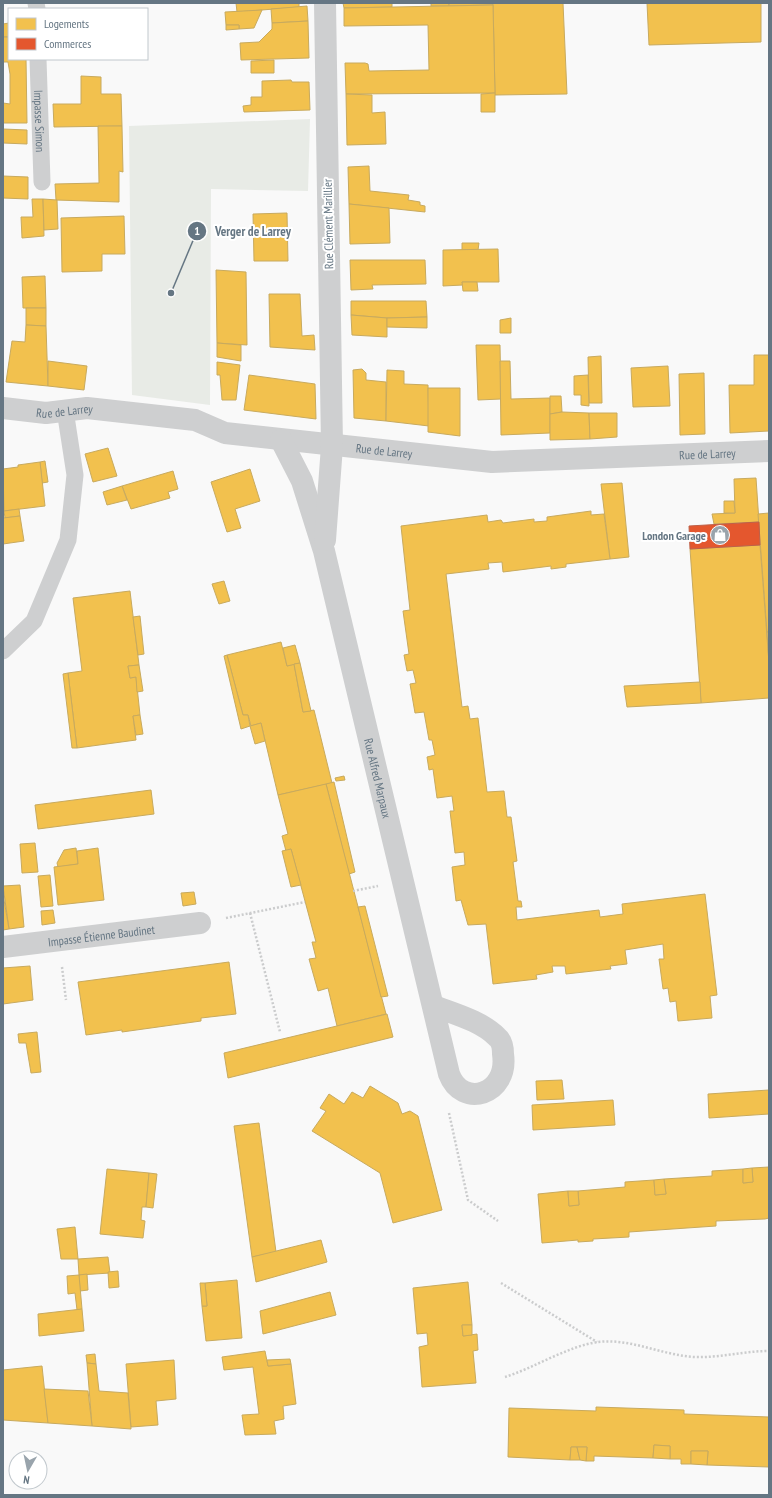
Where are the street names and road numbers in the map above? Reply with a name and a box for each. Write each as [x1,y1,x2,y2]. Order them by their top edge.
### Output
street label: Impasse Simon [32,90,49,152]
street label: Rue Clément Marillier [320,178,336,269]
street label: Rue de Larrey [36,400,94,421]
street label: Rue de Larrey [355,440,414,461]
street label: Rue de Larrey [679,445,736,462]
street label: Rue Alfred Marpaux [361,737,395,820]
street label: Impasse Étienne Baudinet [47,921,156,949]

